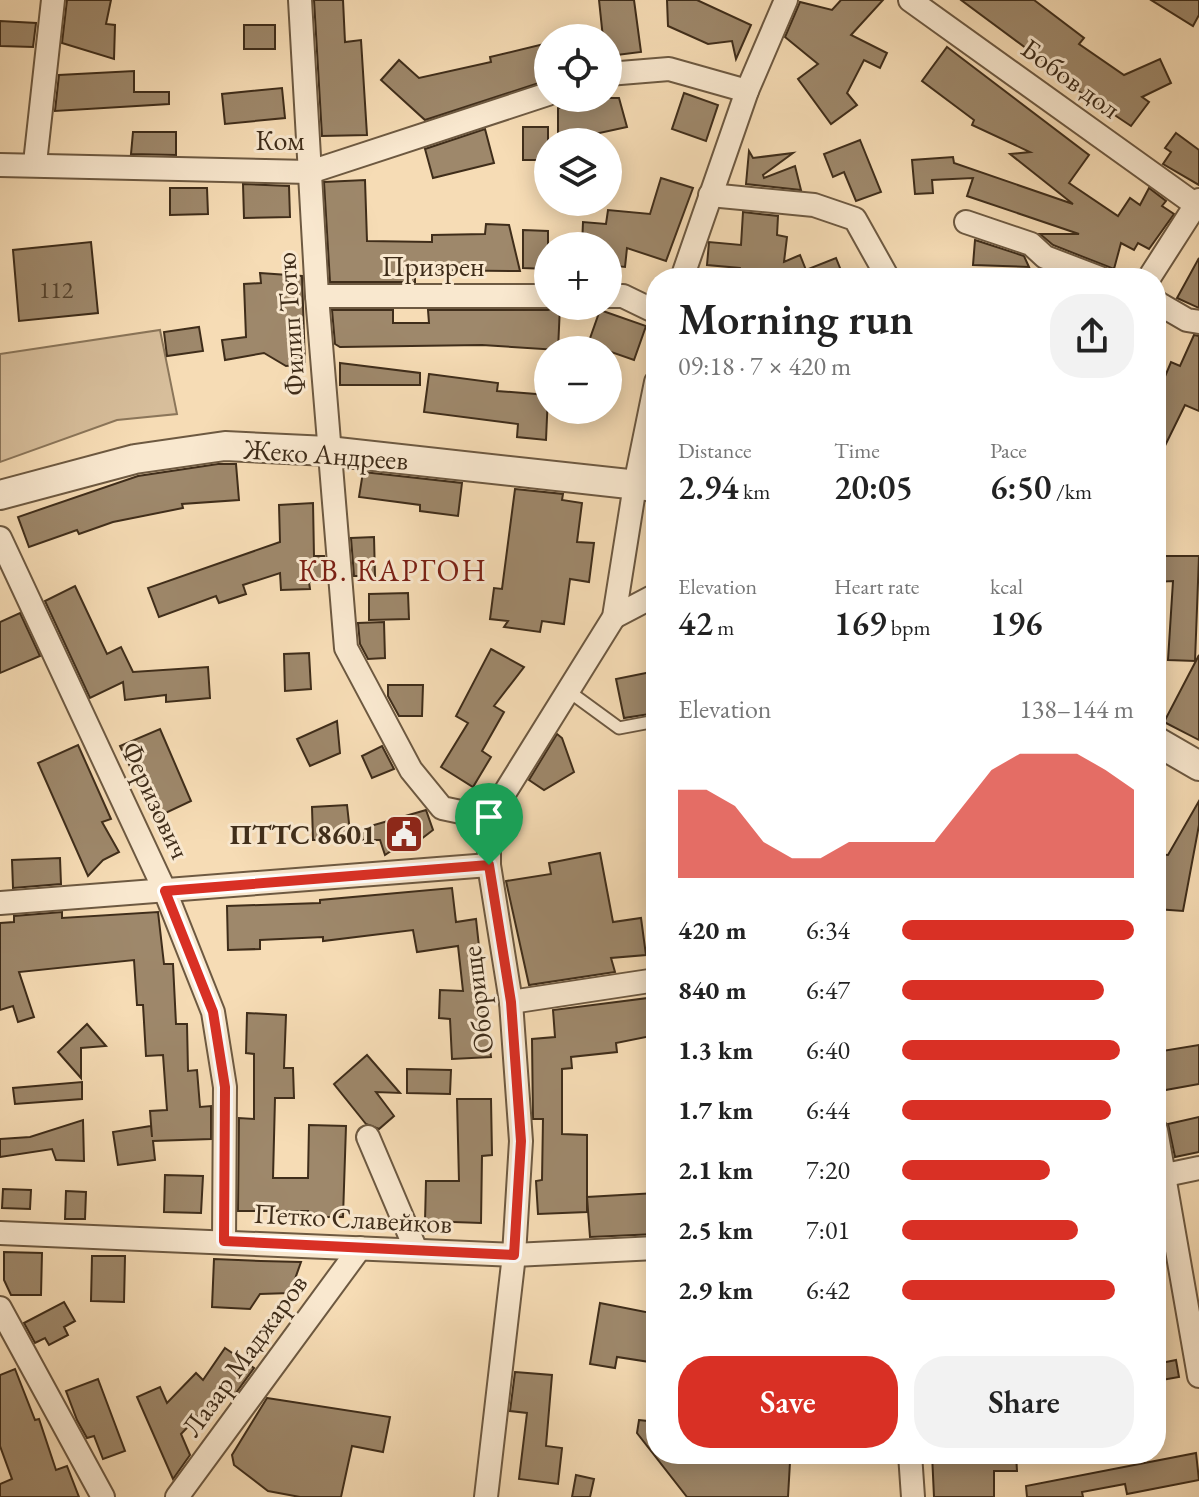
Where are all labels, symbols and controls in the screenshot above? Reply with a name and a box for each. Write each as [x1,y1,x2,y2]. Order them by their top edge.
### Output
map controls [534,24,622,424]
button: locate [534,24,622,112]
street label: Бобов дол [1014,30,1128,126]
street label: Ком [255,122,305,158]
button: layers [534,128,622,216]
button: + [534,232,622,320]
street label: Призрен [381,248,485,284]
street label: Филип Тотю [267,251,313,397]
house number: 112 [39,274,74,305]
text: Morning run [678,290,914,347]
button: share [1050,294,1134,378]
button: − [534,336,622,424]
text: 09:18 · 7 × 420 m [678,349,851,383]
street label: Жеко Андреев [242,430,410,478]
text: Distance [678,436,751,465]
text: Time [834,436,880,465]
text: Pace [990,436,1027,465]
text: 2.94 [678,465,739,509]
text: 20:05 [834,465,913,509]
text: 6:50 [990,465,1052,509]
text: km [739,477,770,506]
text: /km [1052,477,1092,506]
district label: КВ. КАРГОН [298,551,488,590]
text: Elevation [678,572,757,601]
text: Heart rate [834,572,919,601]
text: kcal [990,572,1023,601]
text: 42 [678,601,713,645]
text: 169 [834,601,886,645]
text: 196 [990,601,1042,645]
text: m [713,613,734,642]
text: bpm [886,613,931,642]
text: Elevation [678,692,772,726]
text: 138–144 m [1019,692,1134,726]
street label: Феризович [113,736,199,864]
pin [455,783,523,865]
icon: arrive [467,795,511,839]
public building icon: ПТТС 8601 [383,813,425,855]
place label: ПТТС 8601 [230,816,376,852]
text: 420 m [678,913,746,947]
text: 6:34 [806,913,850,947]
street label: Оборище [453,944,501,1056]
text: 840 m [678,973,746,1007]
text: 6:47 [806,973,850,1007]
text: 1.3 km [678,1033,753,1067]
text: 6:40 [806,1033,850,1067]
text: 1.7 km [678,1093,753,1127]
text: 6:44 [806,1093,850,1127]
text: 2.1 km [678,1153,753,1187]
text: 7:20 [806,1153,850,1187]
street label: Петко Славейков [253,1195,453,1241]
text: 2.5 km [678,1213,753,1247]
text: 7:01 [806,1213,850,1247]
street label: Лазар Маджаров [173,1267,315,1443]
text: 2.9 km [678,1273,753,1307]
text: 6:42 [806,1273,850,1307]
button: Save [678,1356,898,1448]
button: Share [914,1356,1134,1448]

